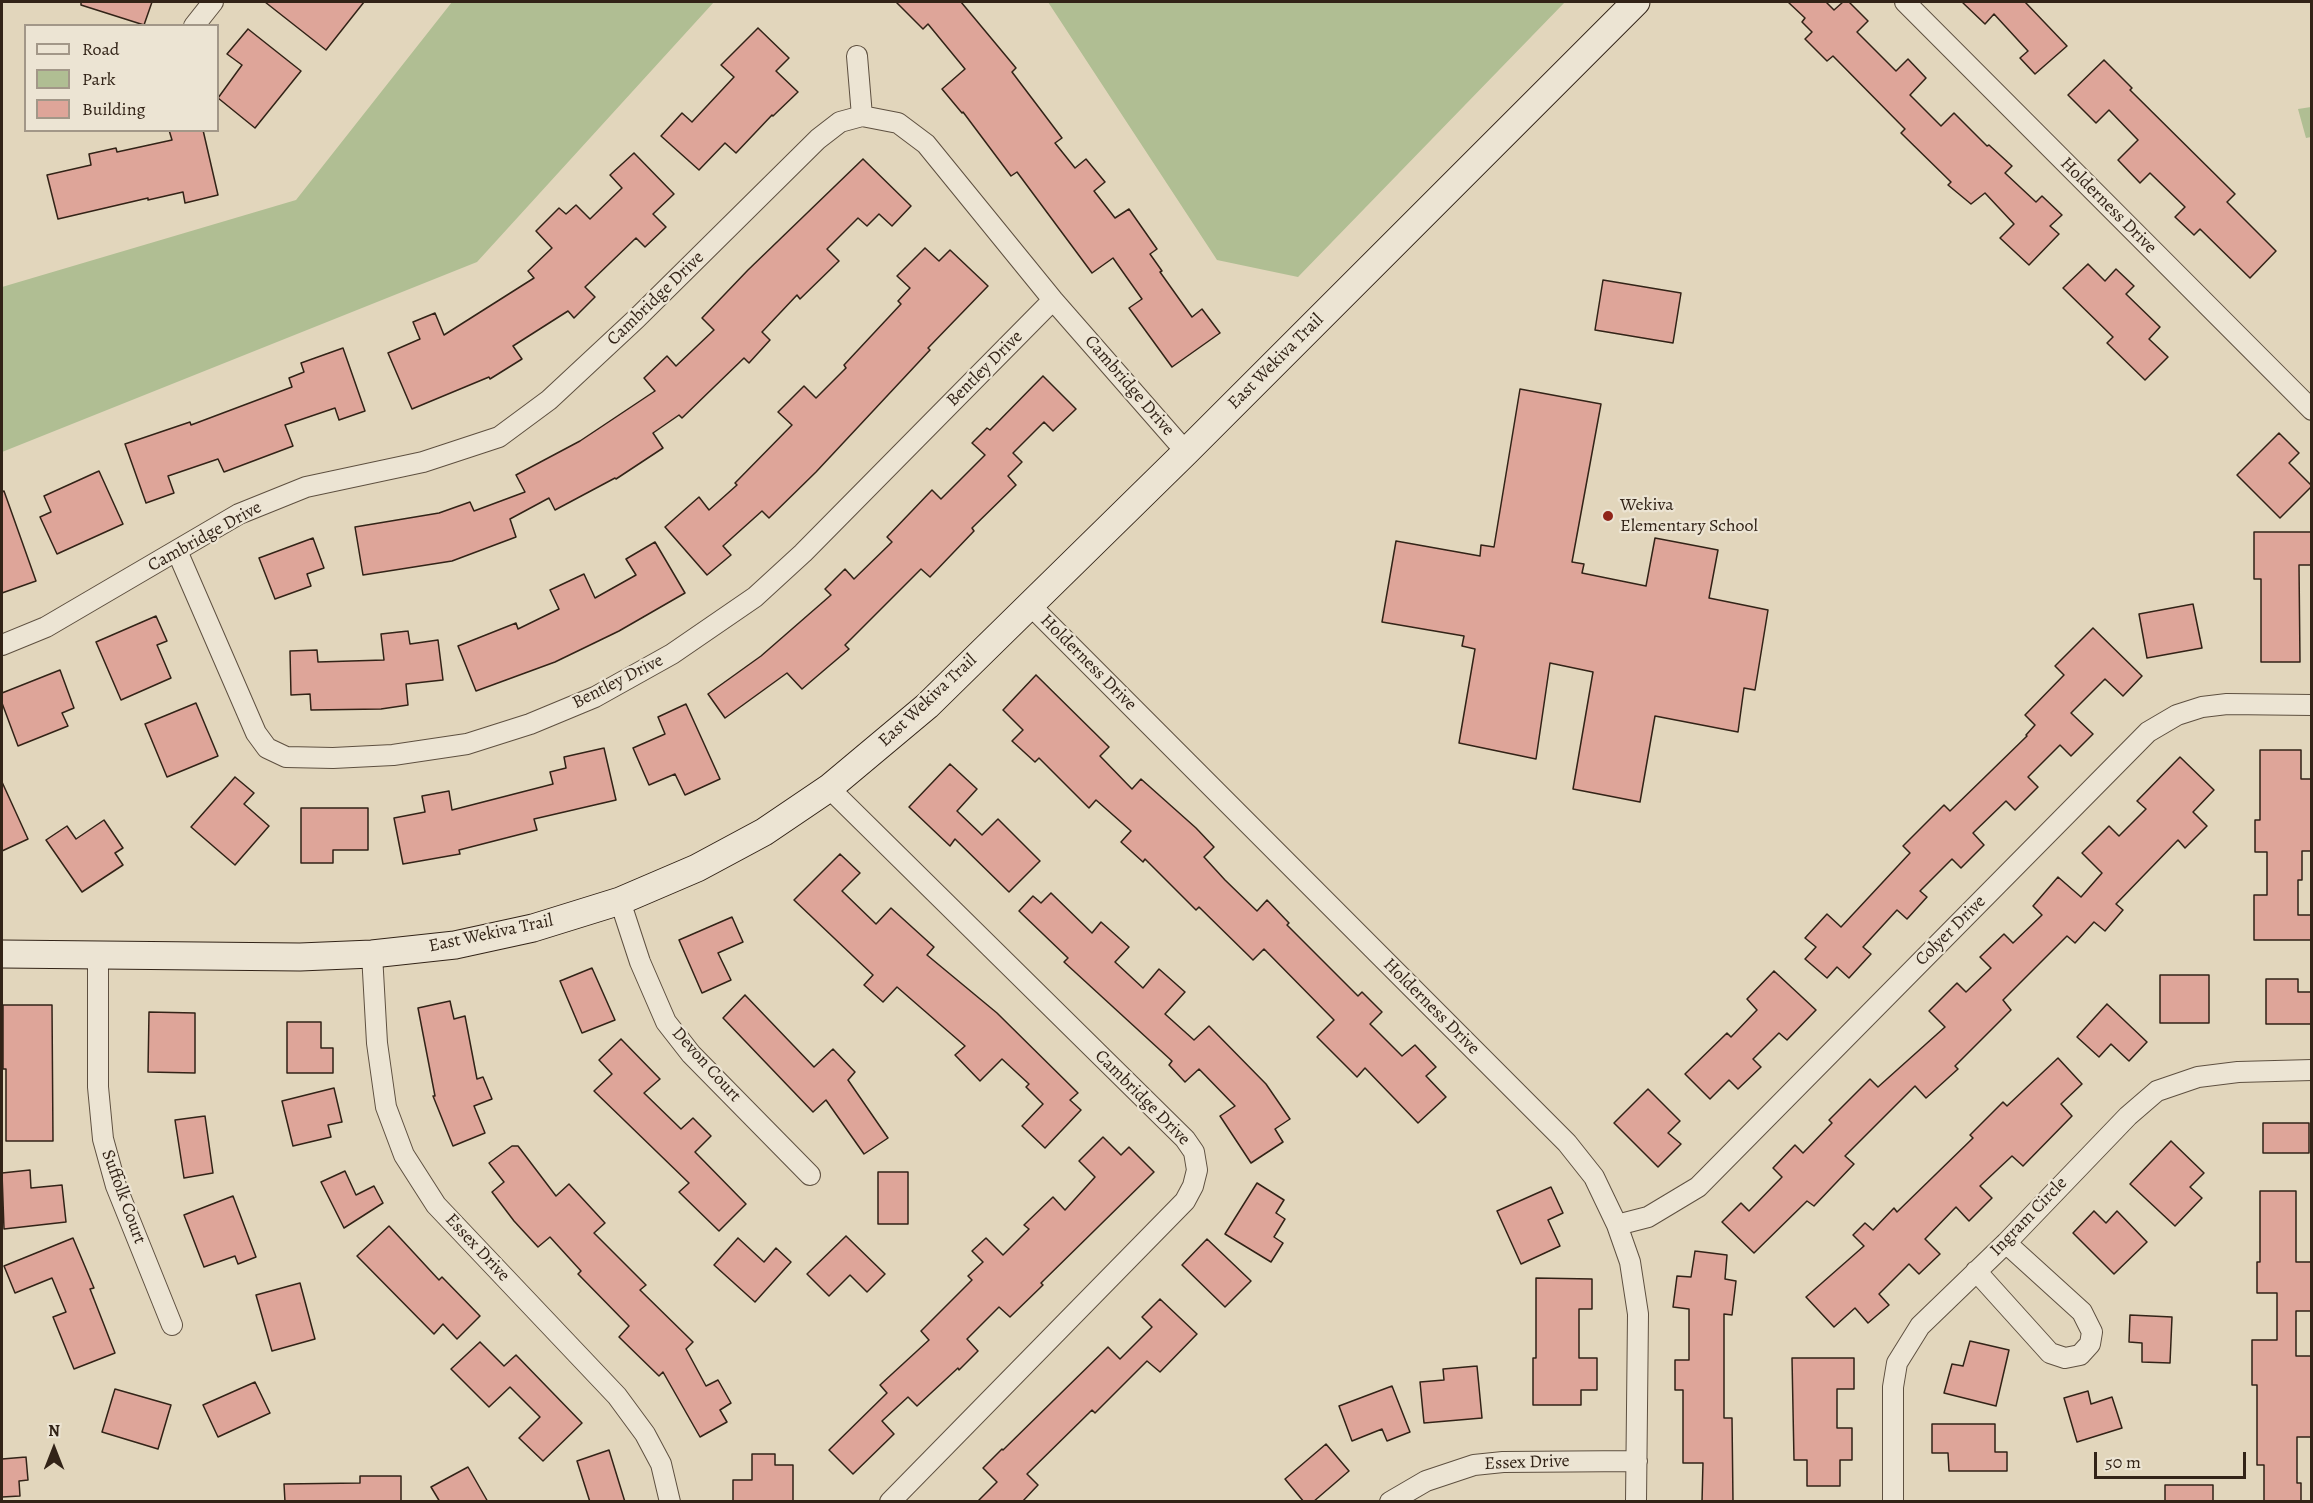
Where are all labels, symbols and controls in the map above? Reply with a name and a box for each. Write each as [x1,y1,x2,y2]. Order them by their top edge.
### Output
legend [24,24,219,132]
text: Road [82,37,119,61]
text: Park [82,67,116,91]
text: Building [82,97,146,121]
street label: Holderness Drive [2055,153,2161,259]
street label: Cambridge Drive [603,247,709,351]
street label: East Wekiva Trail [1224,310,1328,414]
street label: Bentley Drive [942,326,1028,412]
street label: Cambridge Drive [1079,331,1179,441]
place label: Wekiva Elementary School [1620,495,1758,538]
street label: Cambridge Drive [144,497,266,577]
marker: Wekiva Elementary School [1601,509,1615,523]
street label: Holderness Drive [1035,610,1141,716]
street label: Bentley Drive [569,650,667,714]
street label: East Wekiva Trail [874,650,982,752]
street label: Colyer Drive [1911,891,1991,971]
street label: East Wekiva Trail [427,910,555,958]
street label: Holderness Drive [1378,954,1484,1060]
street label: Devon Court [667,1023,745,1107]
street label: Cambridge Drive [1090,1046,1194,1150]
street label: Suffolk Court [96,1147,150,1247]
street label: Ingram Circle [1986,1173,2072,1261]
street label: Essex Drive [440,1209,514,1287]
north arrow [24,1419,84,1479]
text: N [48,1420,60,1442]
scale bar [2097,1440,2248,1478]
text: 50 m [2105,1450,2141,1474]
street label: Essex Drive [1484,1451,1570,1475]

